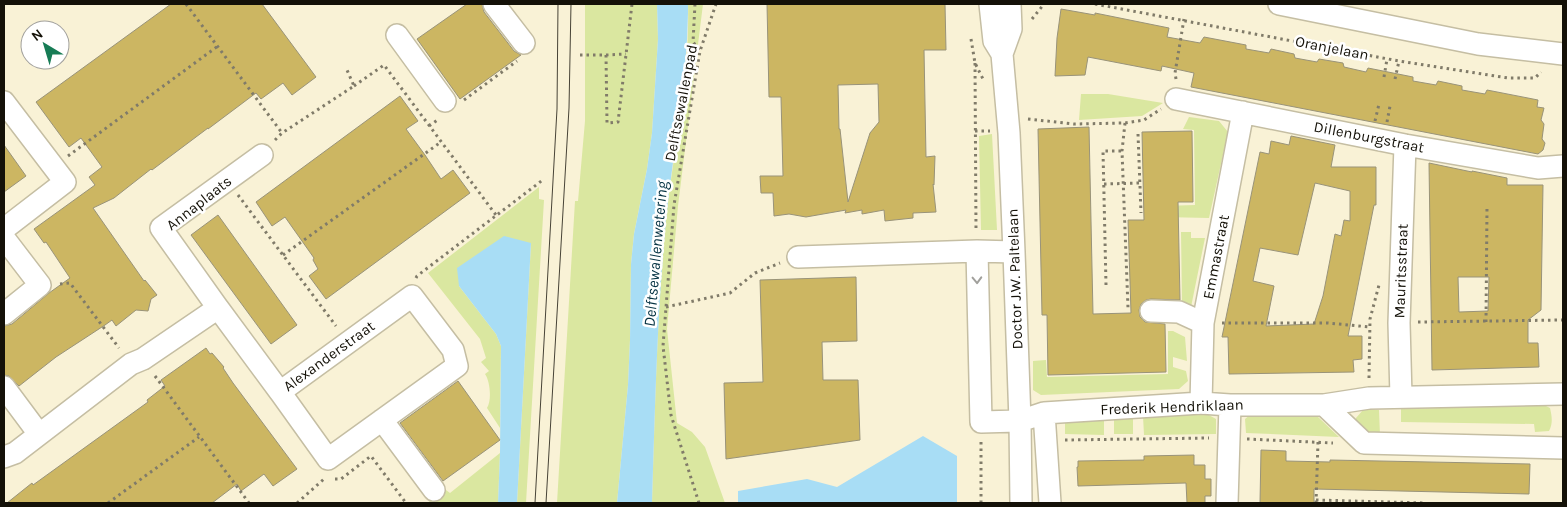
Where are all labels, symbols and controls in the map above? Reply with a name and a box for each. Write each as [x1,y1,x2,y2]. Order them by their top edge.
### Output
north arrow [20,20,70,70]
text: N [28,25,46,45]
street label: Oranjelaan [1294,32,1370,64]
street label: Delftsewallenpad [661,43,701,163]
street label: Dillenburgstraat [1312,117,1426,157]
street label: Annaplaats [163,172,235,234]
water label: Delftsewallenwetering [640,180,671,328]
street label: Doctor J.W. Paltelaan [1004,208,1026,350]
street label: Emmastraat [1199,213,1233,301]
street label: Mauritsstraat [1390,223,1412,319]
one-way arrow [972,276,983,284]
street label: Alexanderstraat [280,317,379,395]
street label: Frederik Hendriklaan [1100,396,1244,418]

